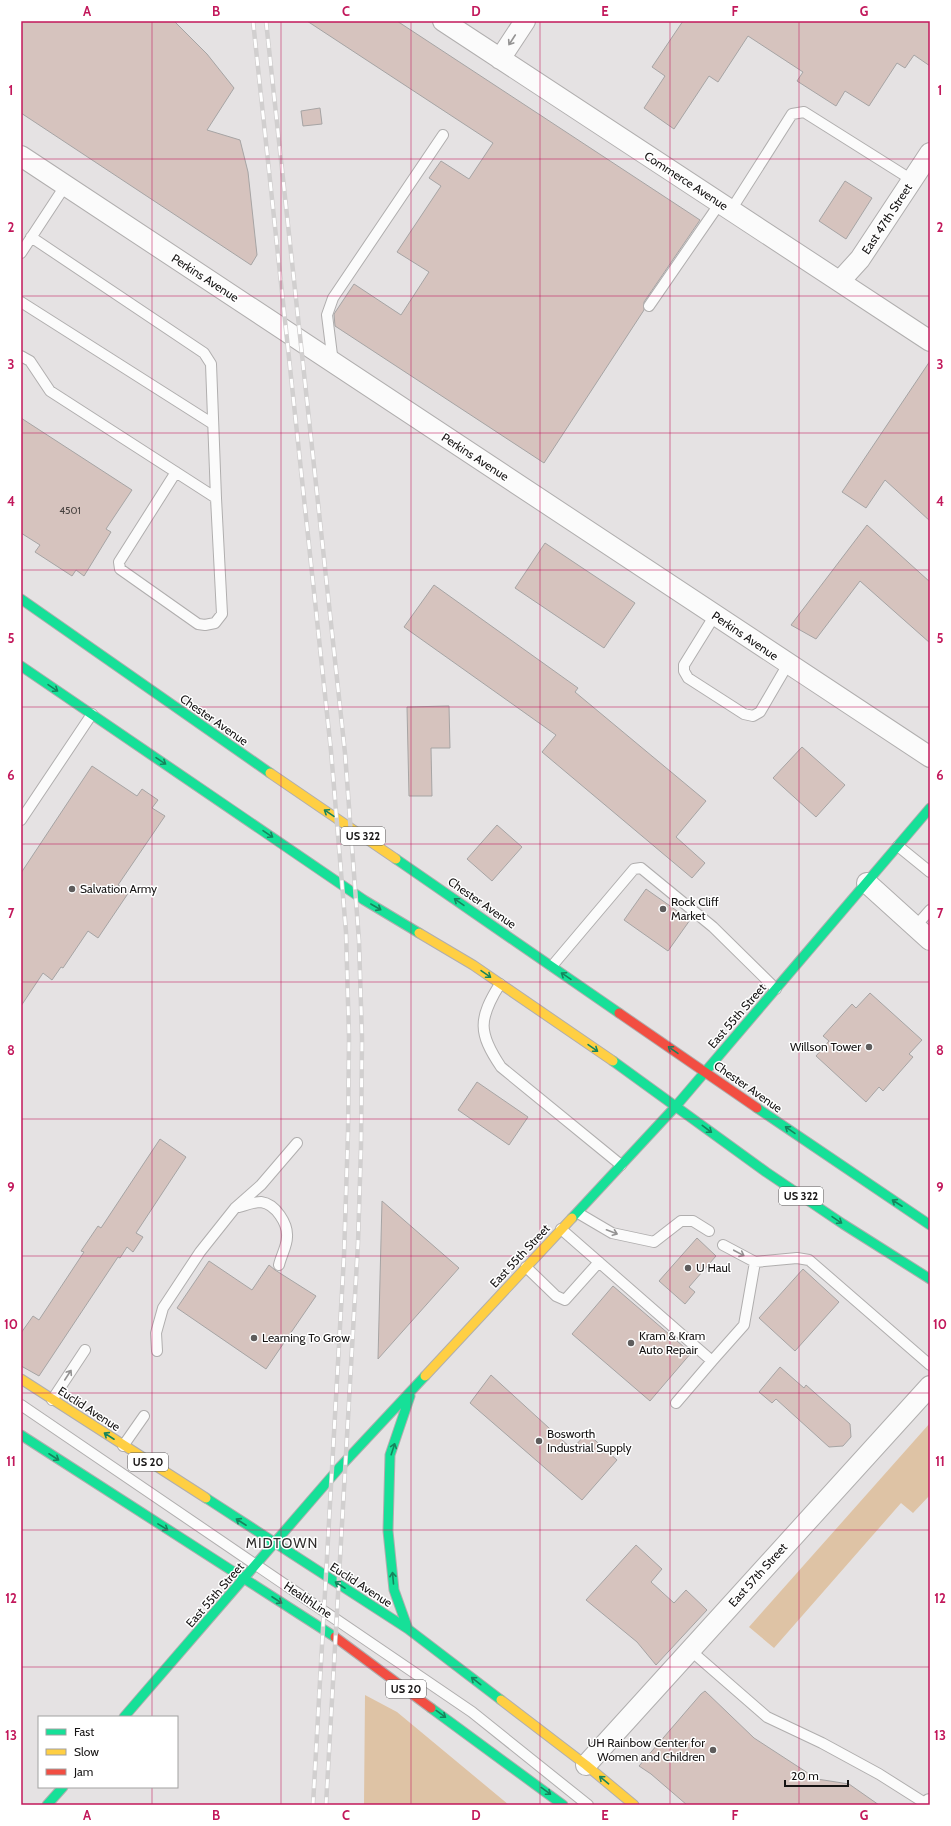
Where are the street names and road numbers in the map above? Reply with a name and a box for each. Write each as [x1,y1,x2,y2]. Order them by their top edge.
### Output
street label: Commerce Avenue [642,148,731,213]
street label: East 47th Street [858,181,915,257]
street label: Perkins Avenue [169,250,242,305]
street label: Perkins Avenue [439,429,512,484]
street label: Perkins Avenue [709,608,781,663]
street label: Chester Avenue [177,691,251,749]
road number: US 322 [341,827,385,845]
street label: Chester Avenue [445,874,519,932]
street label: East 55th Street [704,980,769,1051]
street label: Chester Avenue [711,1058,785,1116]
road number: US 322 [779,1187,823,1205]
street label: East 55th Street [486,1221,553,1290]
street label: Euclid Avenue [55,1383,123,1434]
road number: US 20 [128,1453,168,1471]
street label: East 57th Street [725,1540,790,1610]
street label: East 55th Street [182,1559,247,1630]
street label: Euclid Avenue [327,1559,395,1610]
street label: HealthLine [281,1578,335,1621]
road number: US 20 [386,1680,426,1698]

